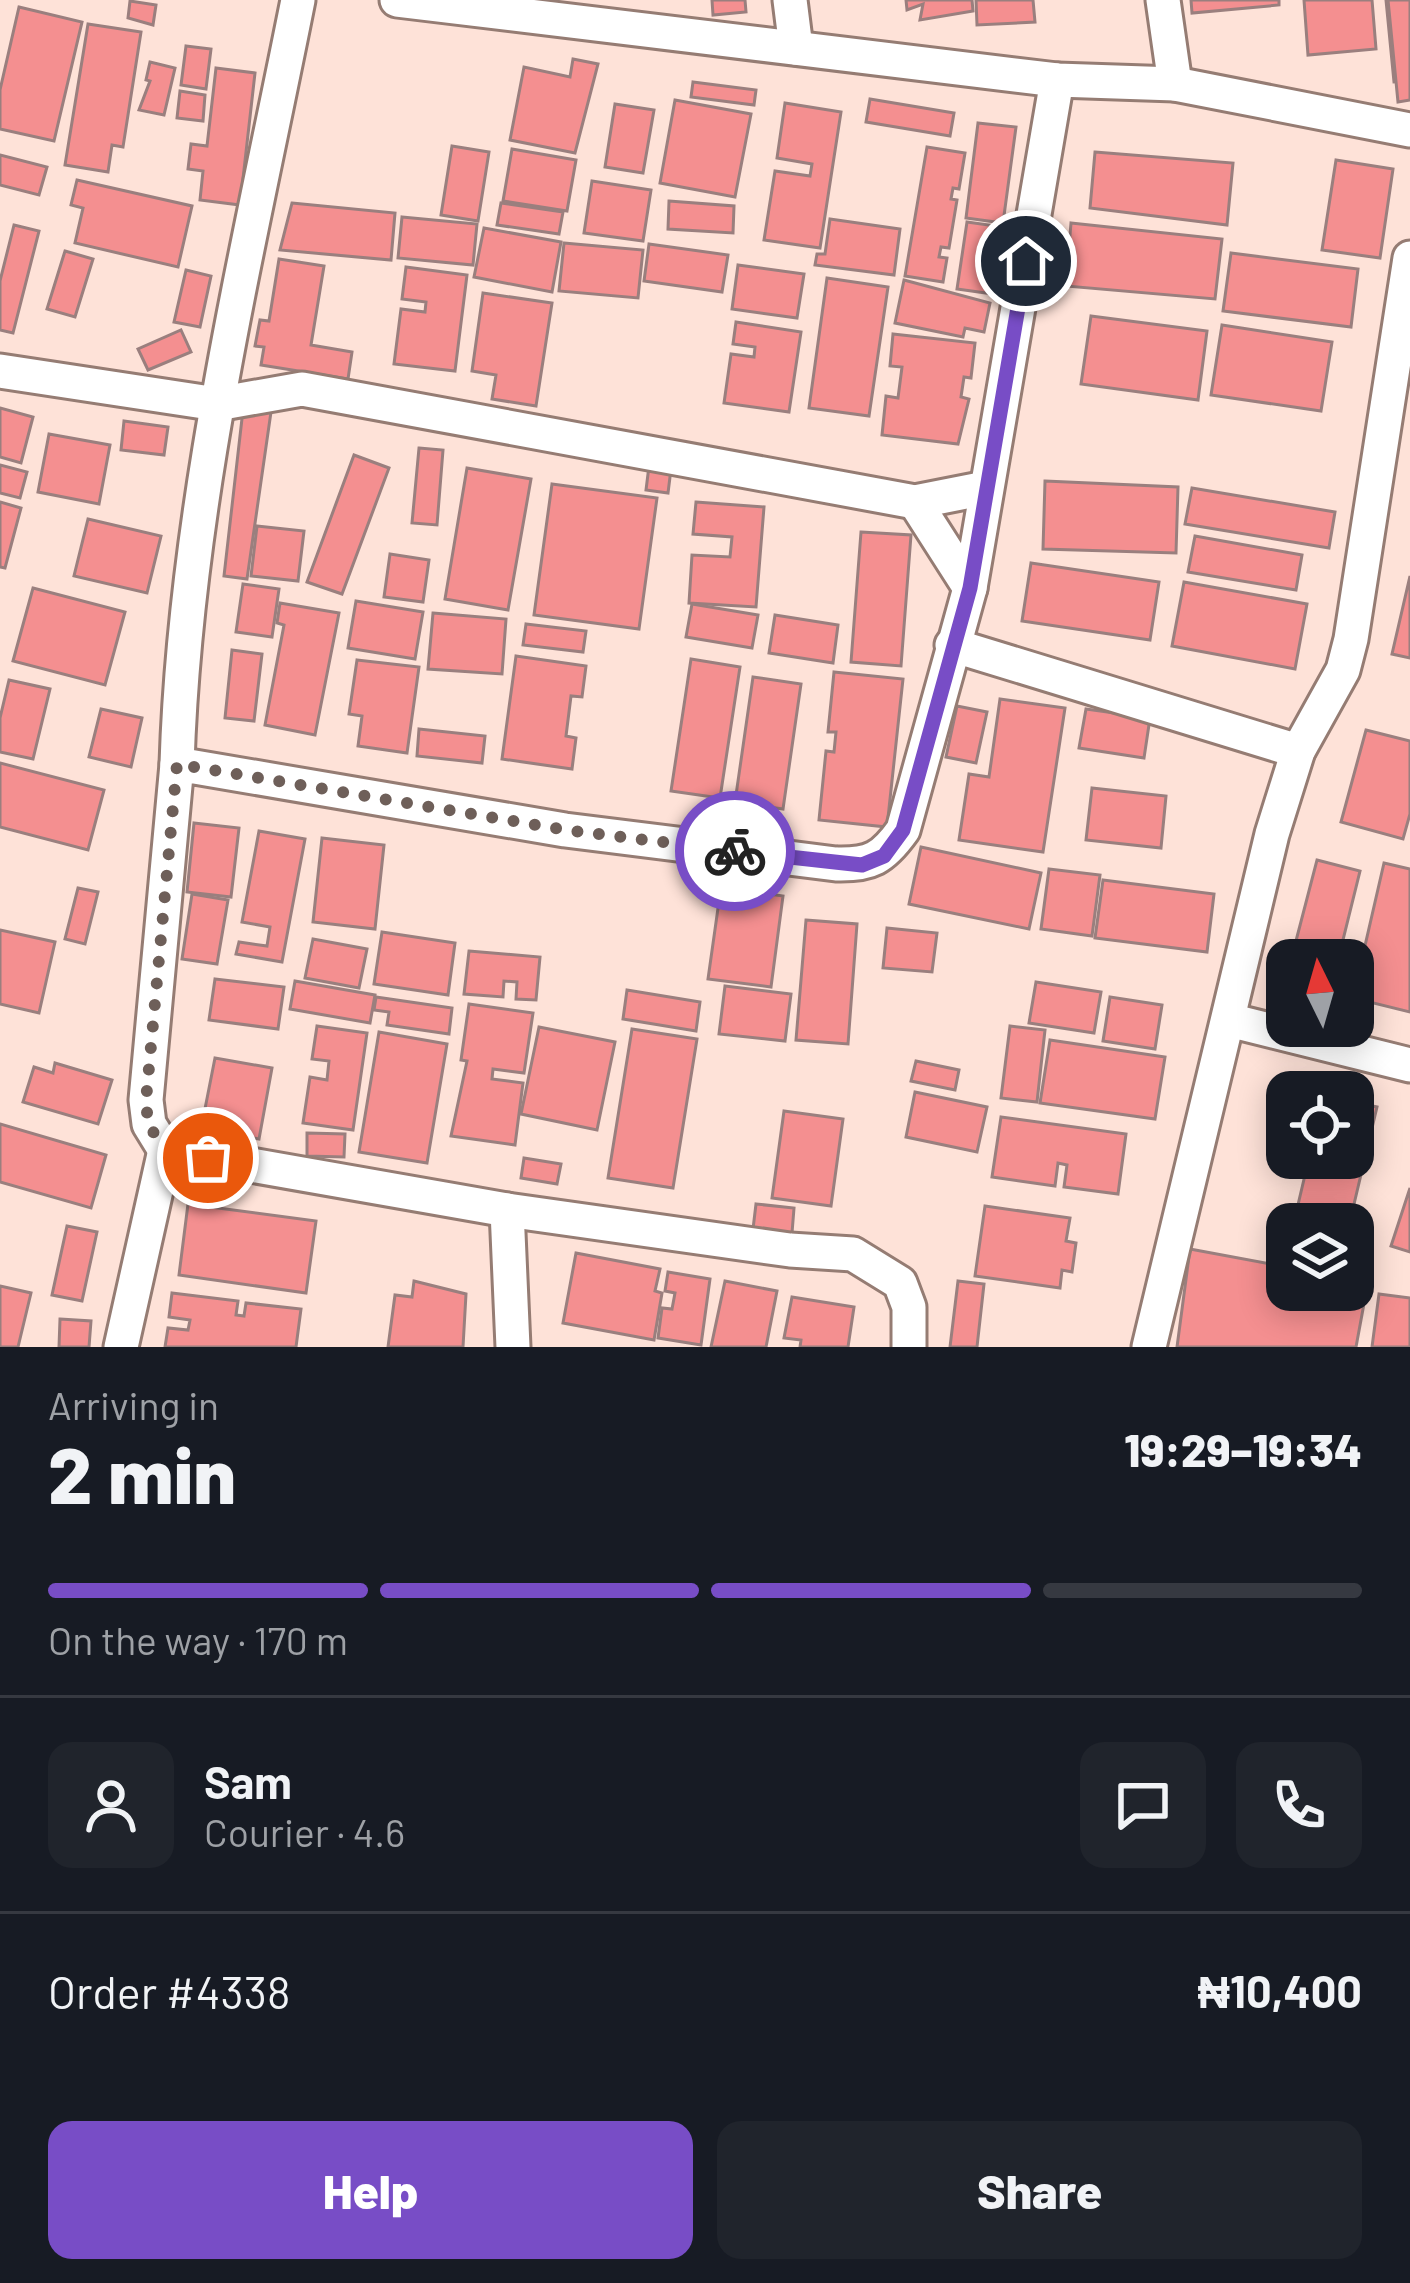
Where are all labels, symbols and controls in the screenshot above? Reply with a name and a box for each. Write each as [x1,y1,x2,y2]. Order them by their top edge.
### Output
pin [975,210,1077,312]
icon: home [993,228,1059,294]
courier [675,791,795,911]
icon: bike [702,818,768,884]
north arrow [1266,939,1374,1047]
map controls [1266,939,1374,1311]
button: locate [1266,1071,1374,1179]
pin [157,1107,259,1209]
icon: bag [175,1125,241,1191]
button: layers [1266,1203,1374,1311]
text: Arriving in [48,1381,219,1428]
text: 19:29–19:34 [1124,1422,1362,1476]
text: 2 min [48,1426,236,1520]
text: On the way · 170 m [48,1616,348,1663]
button: person [48,1742,174,1868]
button: chat [1080,1742,1206,1868]
button: phone [1236,1742,1362,1868]
text: Sam [204,1754,292,1808]
text: Courier · 4.6 [204,1808,405,1855]
text: ₦10,400 [1197,1963,1362,2017]
text: Order #4338 [48,1964,290,2018]
button: Help [48,2121,693,2259]
button: Share [717,2121,1362,2259]

